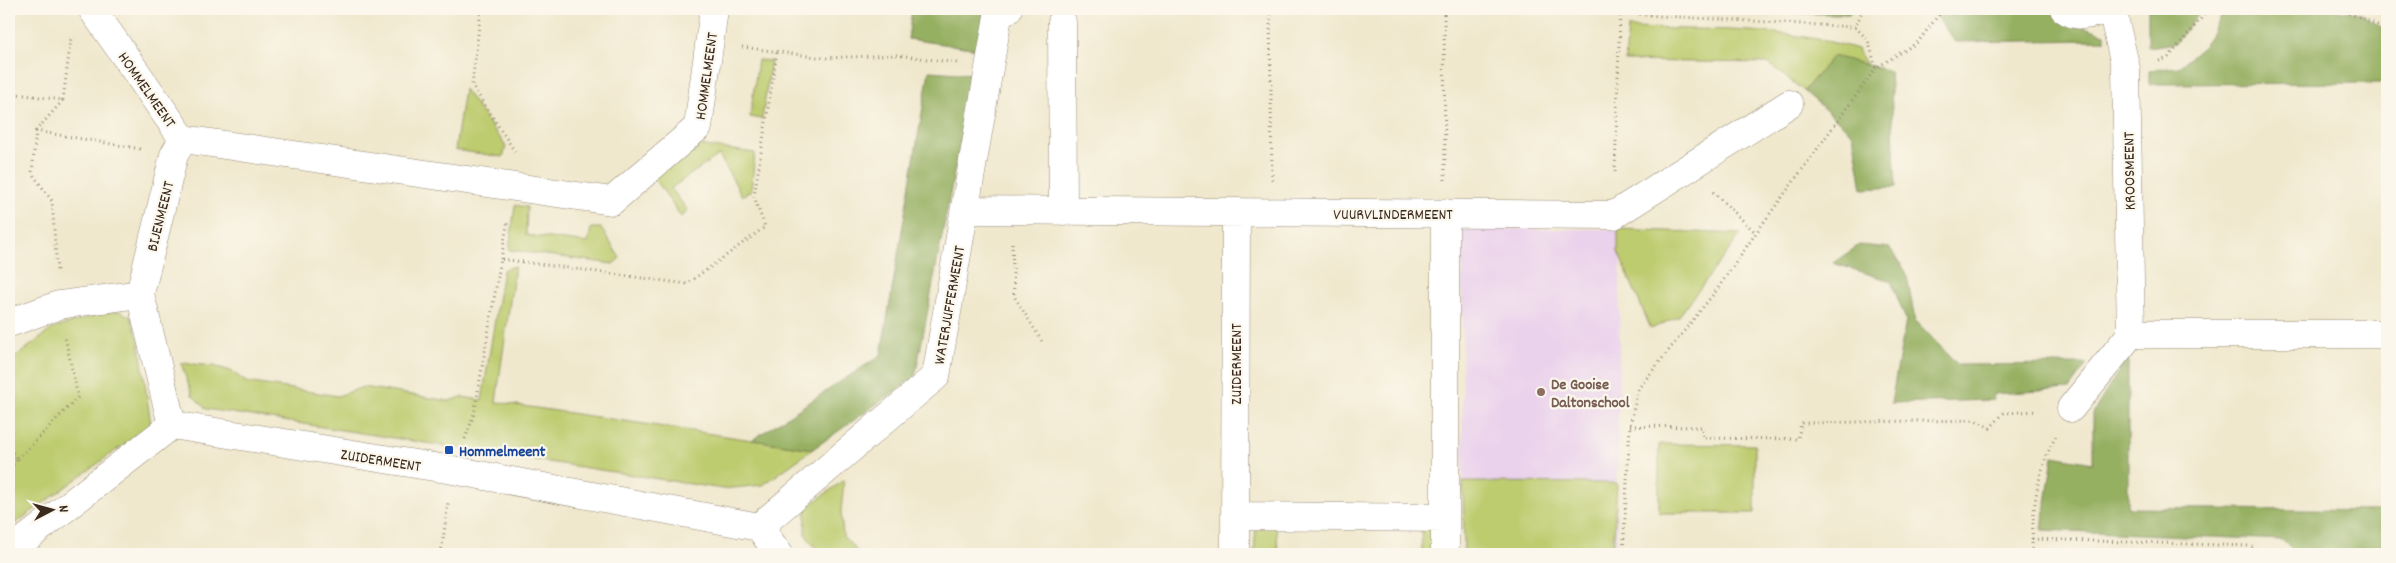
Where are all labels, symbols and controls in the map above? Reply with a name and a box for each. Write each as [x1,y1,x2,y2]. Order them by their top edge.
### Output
street label: HOMMELMEENT [690,31,725,122]
street label: HOMMELMEENT [111,48,181,134]
street label: KROOSMEENT [2118,131,2143,211]
street label: BIJENMEENT [142,178,181,254]
street label: VUURVLINDERMEENT [1333,204,1453,227]
street label: WATERJUFFERMEENT [929,244,972,367]
street label: ZUIDERMEENT [1226,323,1249,405]
place label: De Gooise Daltonschool [1551,374,1630,415]
marker: De Gooise Daltonschool [1535,386,1547,398]
place label: Hommelmeent [459,441,546,464]
street label: ZUIDERMEENT [339,444,423,479]
marker: Hommelmeent [443,444,455,456]
north arrow [28,486,78,536]
text: N [53,504,73,513]

